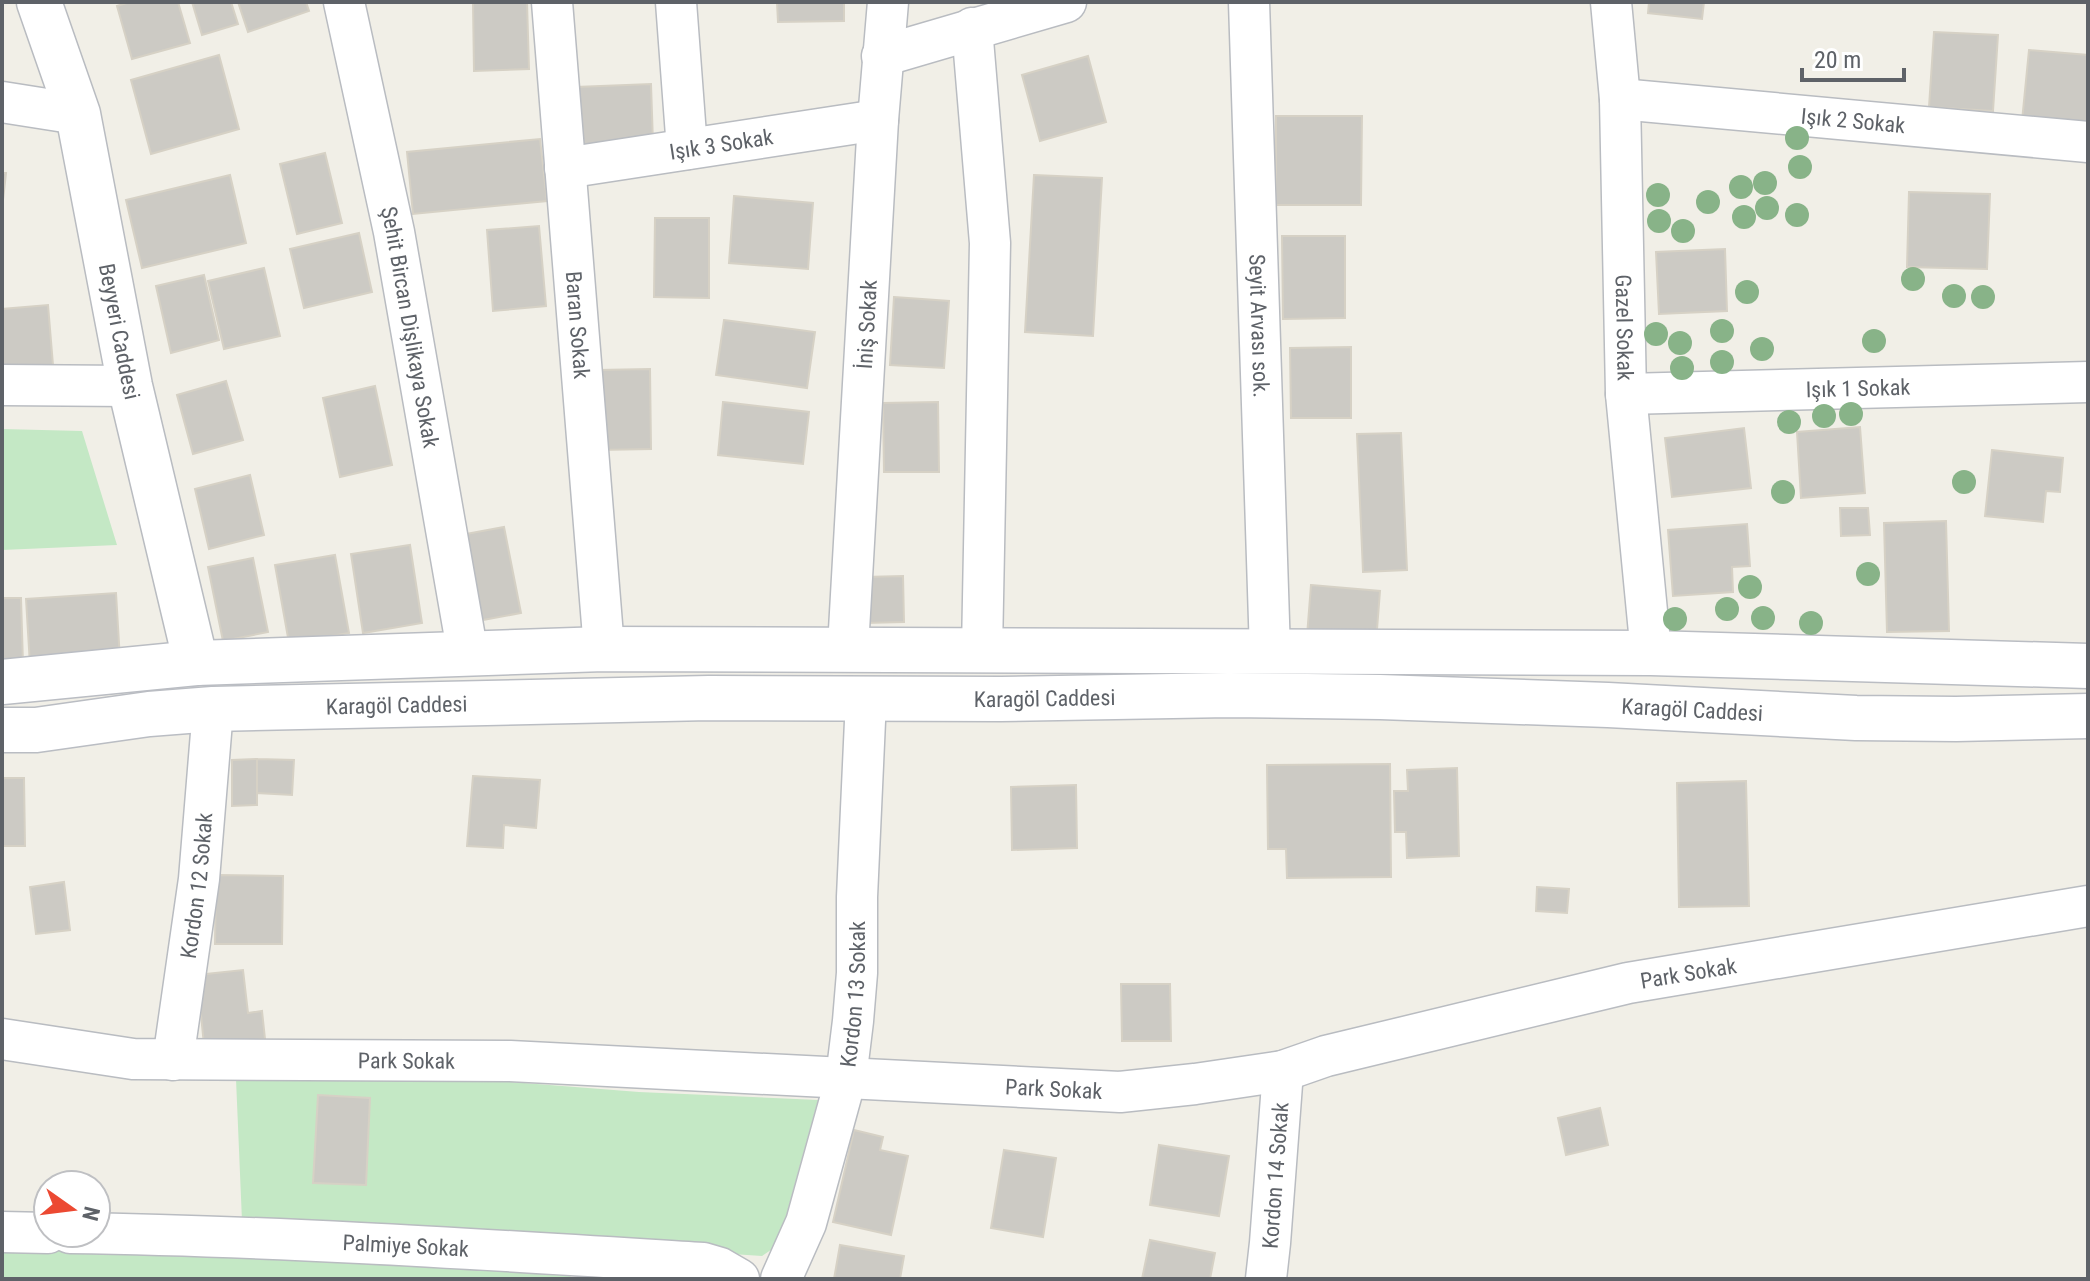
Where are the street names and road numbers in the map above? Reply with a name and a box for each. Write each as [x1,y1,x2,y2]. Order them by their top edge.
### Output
street label: Işık 2 Sokak [1800,104,1906,138]
street label: Işık 3 Sokak [668,124,775,165]
street label: Şehit Bircan Dişlikaya Sokak [376,204,444,450]
street label: Seyit Arvası sok. [1244,254,1274,398]
street label: Beyyeri Caddesi [94,262,145,402]
street label: Baran Sokak [561,270,594,380]
street label: Gazel Sokak [1611,274,1638,381]
street label: İniş Sokak [852,279,882,370]
street label: Işık 1 Sokak [1805,375,1911,402]
street label: Karagöl Caddesi [974,685,1116,712]
street label: Karagöl Caddesi [326,691,468,719]
street label: Karagöl Caddesi [1621,694,1764,726]
street label: Kordon 12 Sokak [176,812,217,960]
street label: Kordon 13 Sokak [835,921,870,1069]
street label: Park Sokak [1638,953,1738,994]
street label: Park Sokak [358,1048,455,1074]
street label: Park Sokak [1005,1074,1103,1104]
street label: Kordon 14 Sokak [1258,1101,1294,1249]
street label: Palmiye Sokak [342,1230,470,1262]

